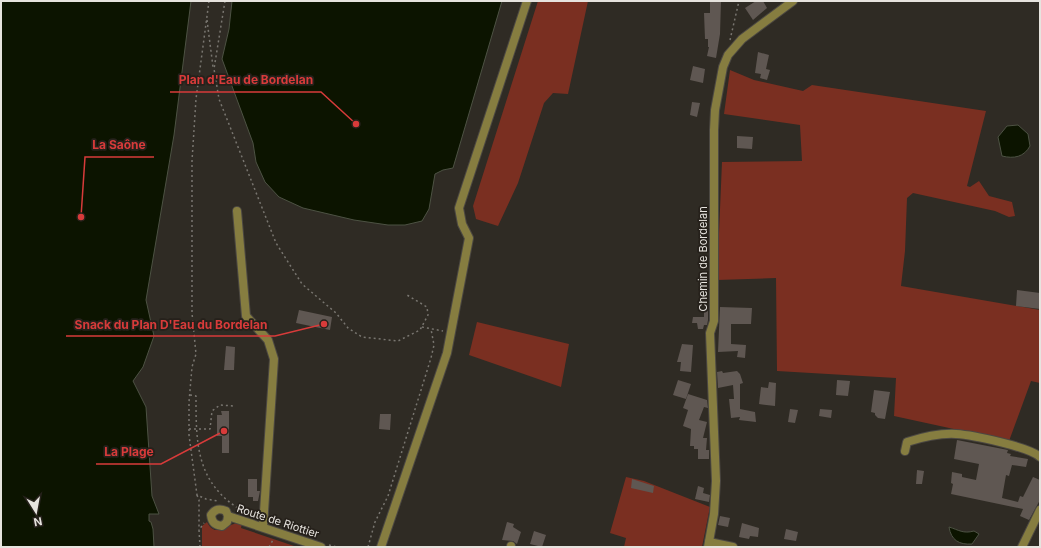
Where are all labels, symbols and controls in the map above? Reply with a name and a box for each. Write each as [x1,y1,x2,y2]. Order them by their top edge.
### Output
callout: Plan d'Eau de Bordelan [170,68,321,92]
text: Plan d'Eau de Bordelan [179,72,313,87]
callout: La Saône [85,133,154,157]
text: La Saône [92,137,146,152]
street label: Chemin de Bordelan [696,206,710,312]
callout: Snack du Plan D'Eau du Bordelan [66,312,275,336]
text: Snack du Plan D'Eau du Bordelan [75,317,267,332]
callout: La Plage [96,440,161,464]
text: La Plage [104,444,154,459]
north arrow [16,492,56,532]
street label: Route de Riottier [235,501,321,541]
text: N [32,514,43,529]

